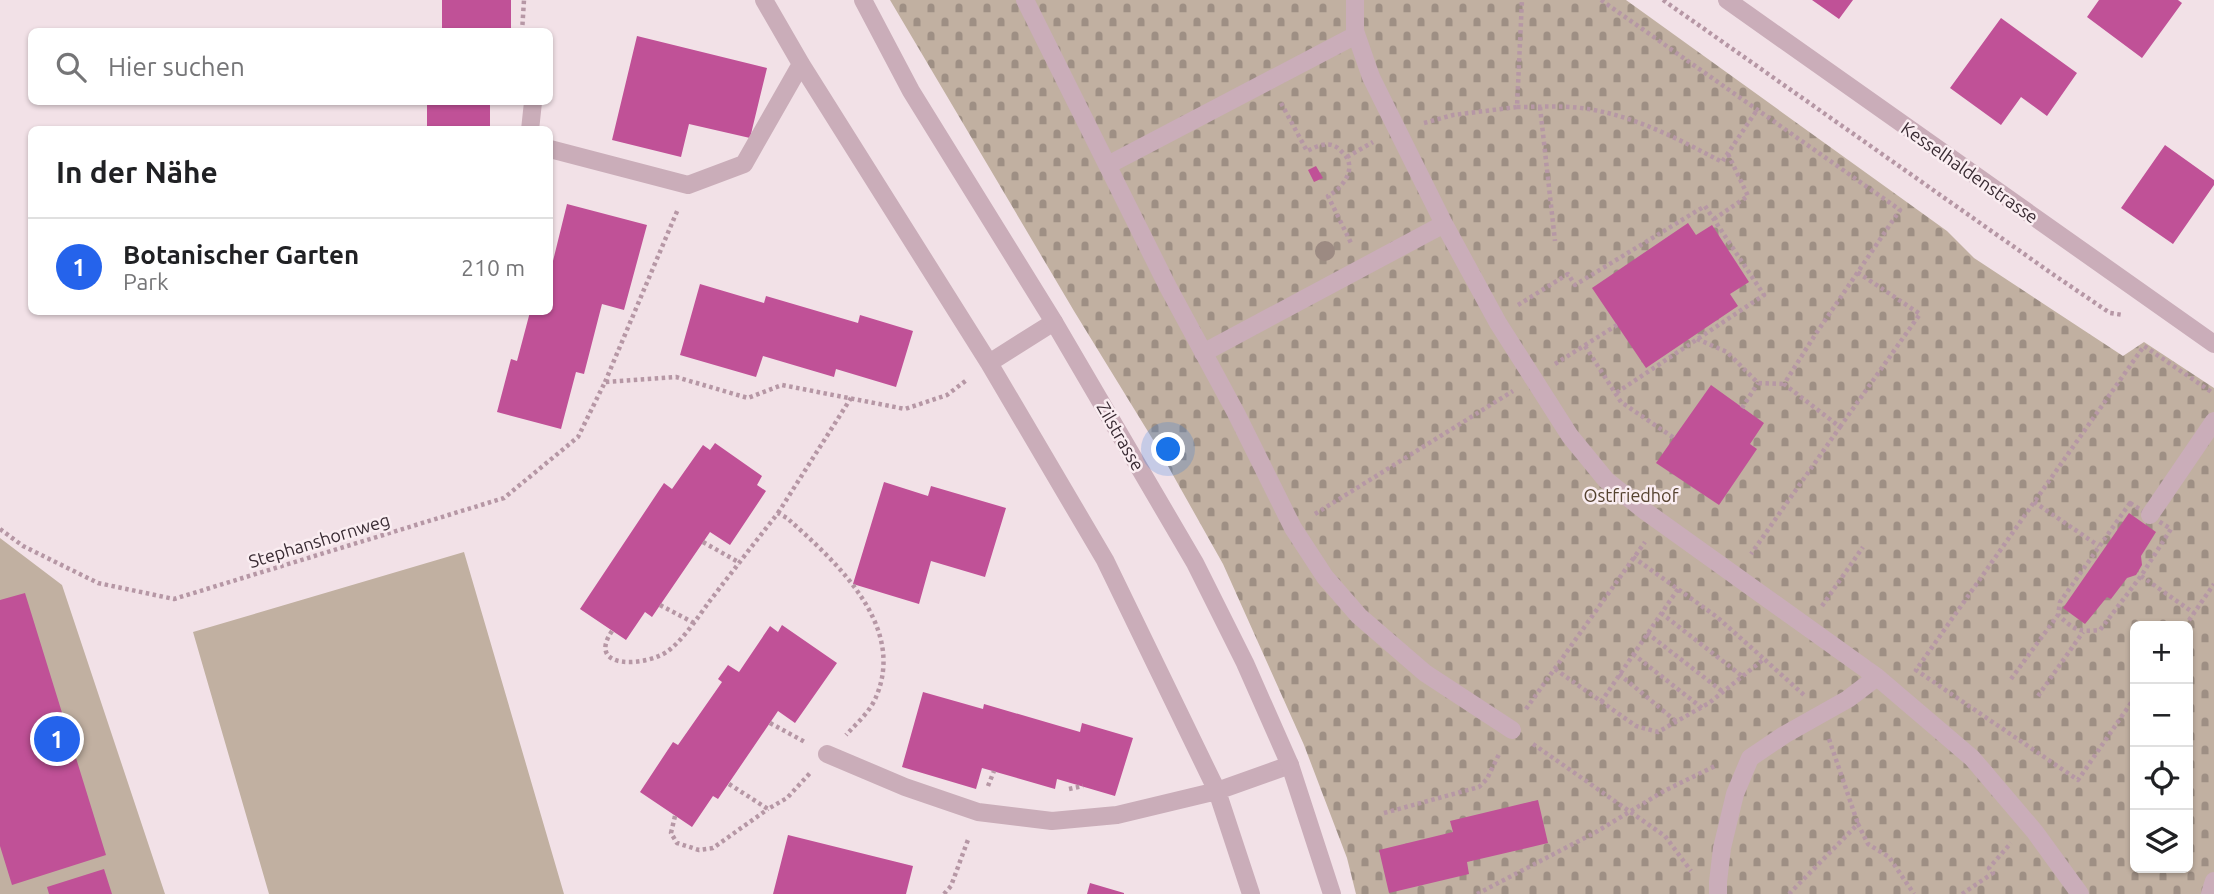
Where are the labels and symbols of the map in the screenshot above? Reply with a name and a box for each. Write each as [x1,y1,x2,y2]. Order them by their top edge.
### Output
street label: Kesselhaldenstrasse [1898,117,2042,227]
street label: Zilstrasse [1093,398,1149,474]
your location [1151,432,1185,466]
park label: Ostfriedhof [1583,485,1679,505]
street label: Stephanshornweg [246,509,392,571]
pin: 1 [34,713,80,765]

